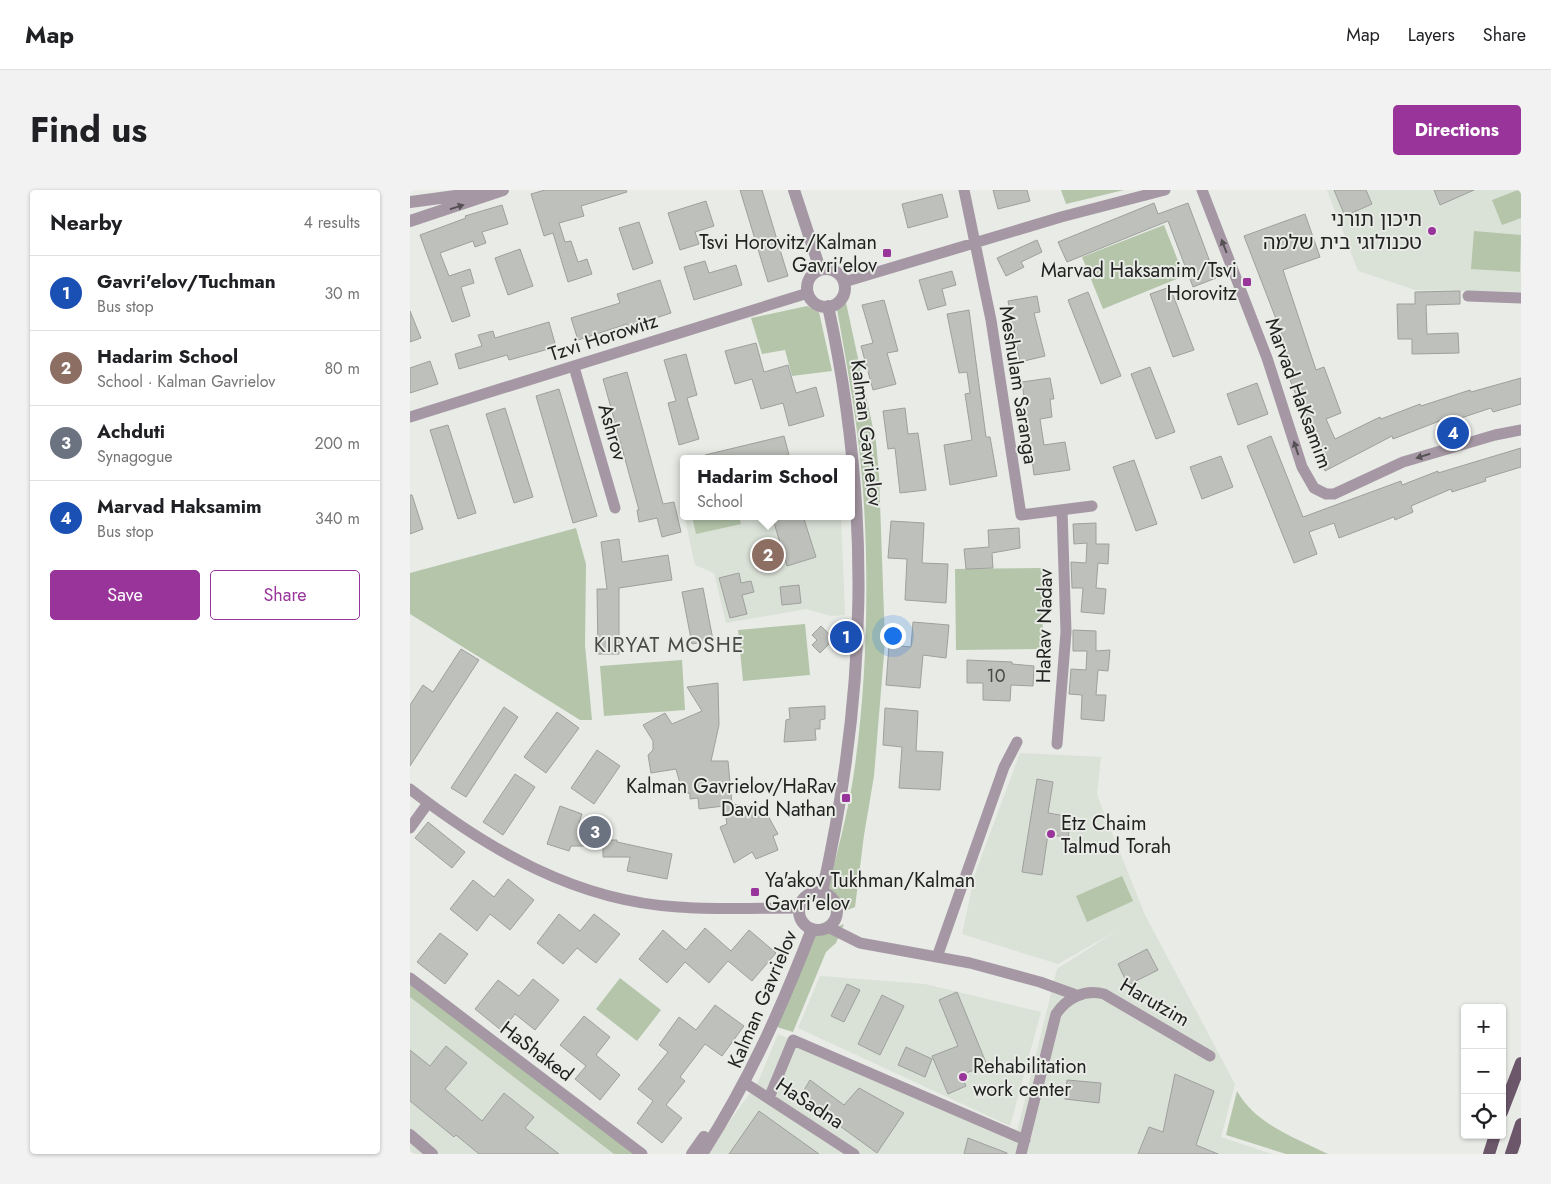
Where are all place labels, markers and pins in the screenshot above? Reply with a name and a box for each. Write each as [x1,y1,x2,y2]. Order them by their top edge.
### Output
place label: תיכון תורני טכנולוגי בית שלמה [1263,205,1422,257]
marker: תיכון תורני טכנולוגי בית שלמה [1426,225,1438,237]
place label: Tsvi Horovitz/Kalman Gavri'elov [699,228,877,280]
marker: Tsvi Horovitz/Kalman Gavri'elov [881,247,893,259]
place label: Marvad Haksamim/Tsvi Horovitz [1041,256,1237,308]
marker: Marvad Haksamim/Tsvi Horovitz [1241,276,1253,288]
pin: 4 [1437,414,1469,452]
pin: 2 [752,536,784,574]
pin: 1 [830,618,862,656]
place label: Kalman Gavrielov/HaRav David Nathan [626,772,836,824]
marker: Kalman Gavrielov/HaRav David Nathan [840,792,852,804]
place label: Etz Chaim Talmud Torah [1061,809,1171,861]
pin: 3 [579,813,611,851]
marker: Etz Chaim Talmud Torah [1045,828,1057,840]
place label: Ya'akov Tukhman/Kalman Gavri'elov [765,866,975,918]
marker: Ya'akov Tukhman/Kalman Gavri'elov [749,886,761,898]
place label: Rehabilitation work center [973,1052,1087,1104]
marker: Rehabilitation work center [957,1071,969,1083]

